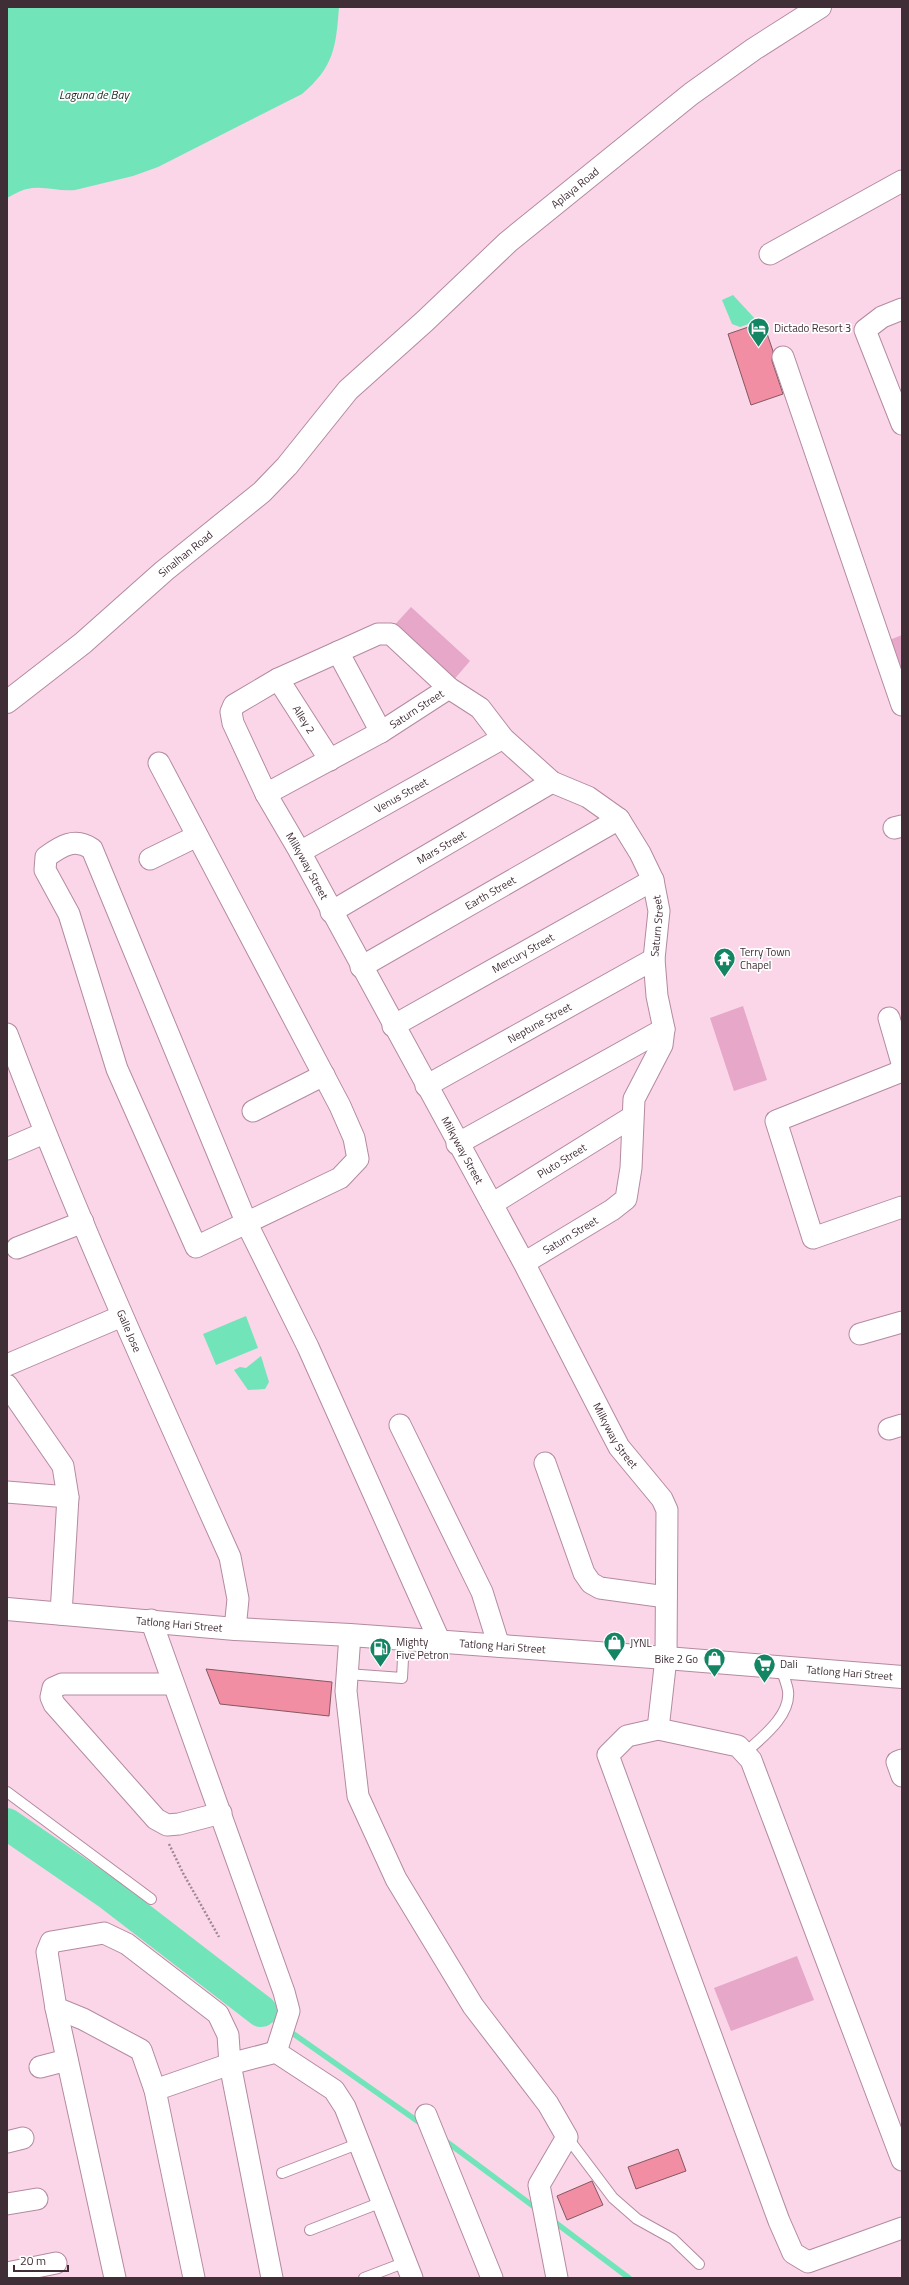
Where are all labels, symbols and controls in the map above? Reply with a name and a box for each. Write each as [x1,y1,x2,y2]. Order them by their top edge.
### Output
water label: Laguna de Bay [59,85,130,104]
street label: Aplaya Road [548,164,602,212]
hotel icon: Dictado Resort 3 [746,315,772,348]
place label: Dictado Resort 3 [774,320,851,336]
street label: Sinalhan Road [155,527,216,581]
street label: Saturn Street [386,685,447,732]
street label: Alley 2 [289,702,319,737]
street label: Venus Street [371,774,431,817]
street label: Mars Street [414,826,469,868]
street label: Milkyway Street [282,829,332,902]
street label: Earth Street [462,872,519,914]
street label: Saturn Street [646,894,667,958]
street label: Mercury Street [489,929,557,977]
place label: Terry Town Chapel [740,944,791,973]
temple icon: Terry Town Chapel [712,945,738,978]
street label: Neptune Street [505,998,574,1047]
street label: Milkyway Street [438,1113,487,1187]
street label: Pluto Street [534,1139,590,1182]
street label: Saturn Street [540,1212,601,1258]
street label: Galle Jose [113,1307,146,1355]
street label: Milkyway Street [589,1400,642,1472]
street label: Tatlong Hari Street [136,1612,223,1636]
shop icon: JYNL [601,1630,627,1663]
place label: Mighty Five Petron [396,1634,449,1663]
fuel station icon: Mighty Five Petron [368,1635,394,1668]
street label: Tatlong Hari Street [459,1635,546,1657]
place label: JYNL [630,1635,653,1651]
shop icon: Bike 2 Go [701,1646,727,1679]
place label: Bike 2 Go [655,1651,698,1667]
supermarket icon: Dali [751,1651,777,1684]
place label: Dali [780,1656,798,1672]
street label: Tatlong Hari Street [806,1661,893,1684]
scale bar [14,2247,68,2273]
text: 20 m [20,2251,46,2270]

